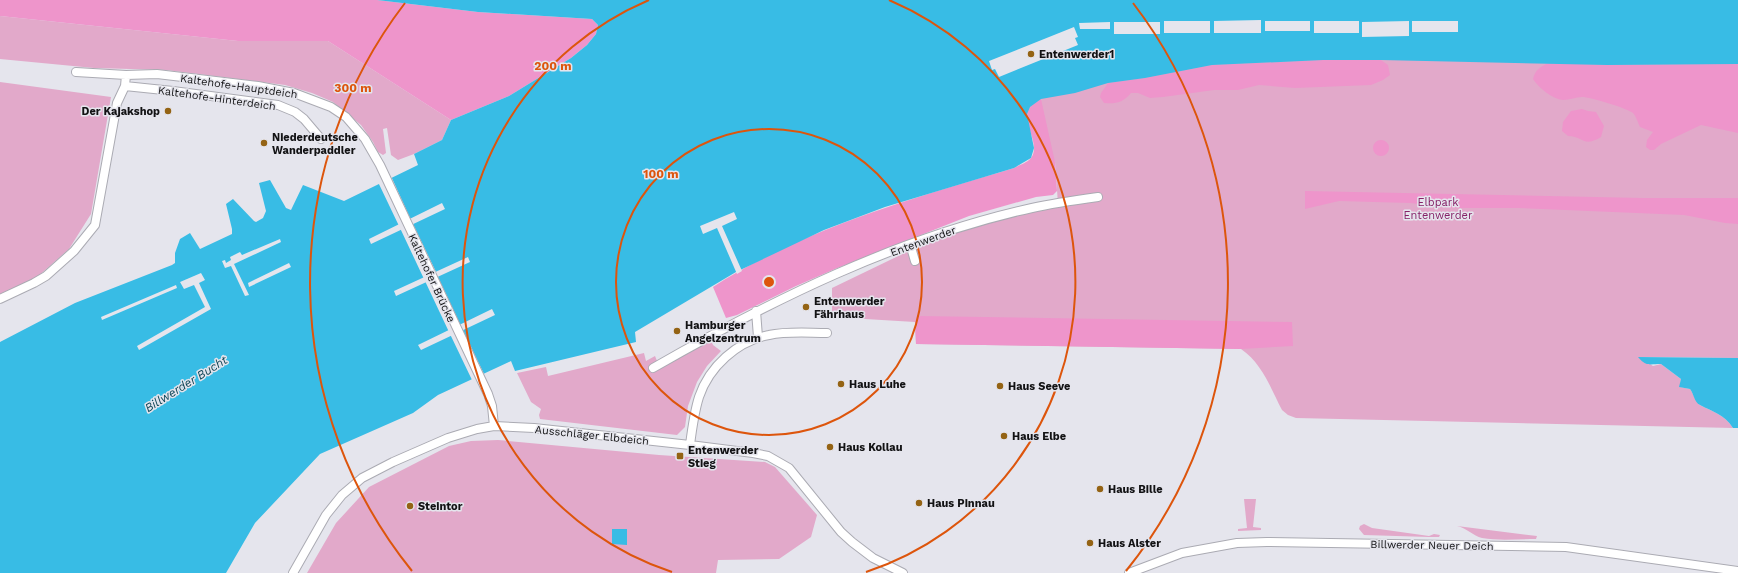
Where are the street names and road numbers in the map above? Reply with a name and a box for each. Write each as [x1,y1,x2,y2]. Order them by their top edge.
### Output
street label: Kaltehofe-Hauptdeich [179,72,298,101]
street label: Kaltehofe-Hinterdeich [157,84,277,113]
street label: Entenwerder [889,223,958,259]
street label: Kaltehofer Brücke [405,232,458,325]
street label: Ausschläger Elbdeich [534,423,650,448]
street label: Billwerder Neuer Deich [1370,538,1494,553]

